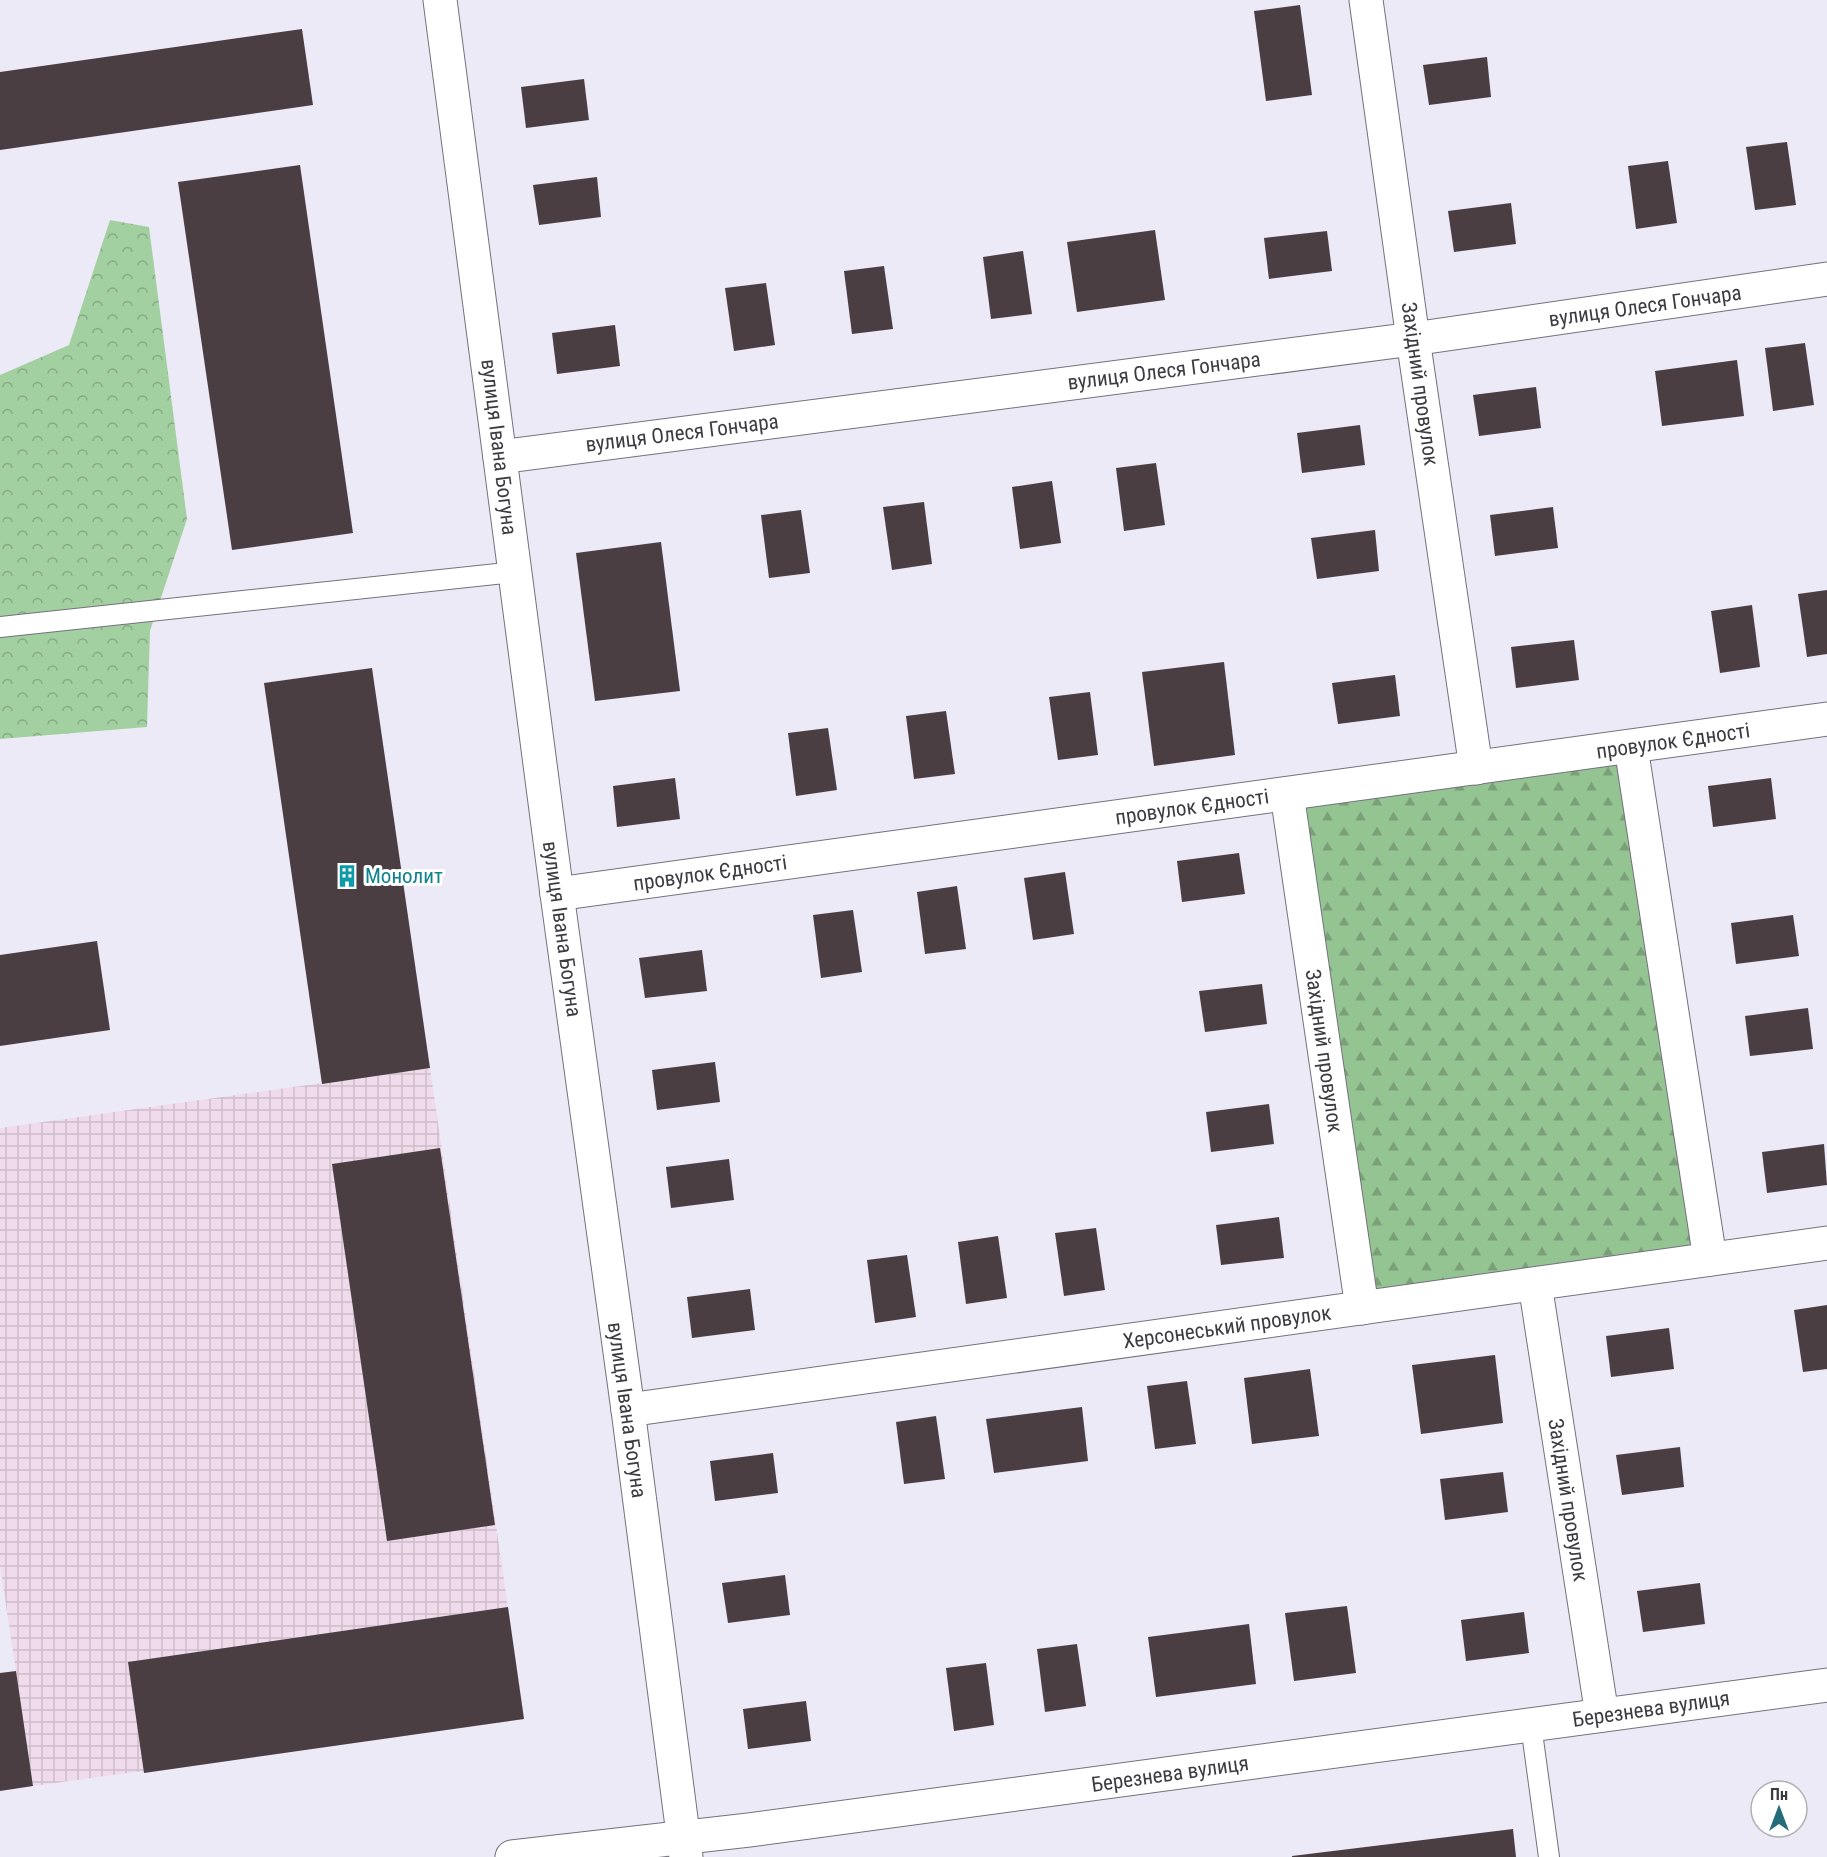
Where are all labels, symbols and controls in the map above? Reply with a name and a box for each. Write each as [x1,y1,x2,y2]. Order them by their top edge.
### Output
street label: вулиця Олеся Гончара [1547,281,1743,331]
street label: Західний провулок [1397,301,1443,467]
street label: вулиця Олеся Гончара [1066,347,1262,395]
street label: вулиця Івана Богуна [476,358,522,536]
street label: вулиця Олеся Гончара [584,409,780,457]
street label: провулок Єдності [1595,718,1751,764]
street label: провулок Єдності [1114,784,1270,830]
street label: вулиця Івана Богуна [538,840,586,1018]
street label: провулок Єдності [632,850,788,896]
building icon: Монолит [334,863,360,889]
place label: Монолит [365,864,443,888]
street label: Західний провулок [1301,968,1347,1134]
street label: Херсонеський провулок [1121,1300,1333,1354]
street label: вулиця Івана Богуна [603,1321,651,1499]
street label: Західний провулок [1543,1417,1593,1583]
street label: Березнева вулиця [1571,1686,1731,1732]
street label: Березнева вулиця [1090,1751,1250,1797]
north arrow [1749,1779,1809,1839]
text: Пн [1770,1785,1788,1804]

